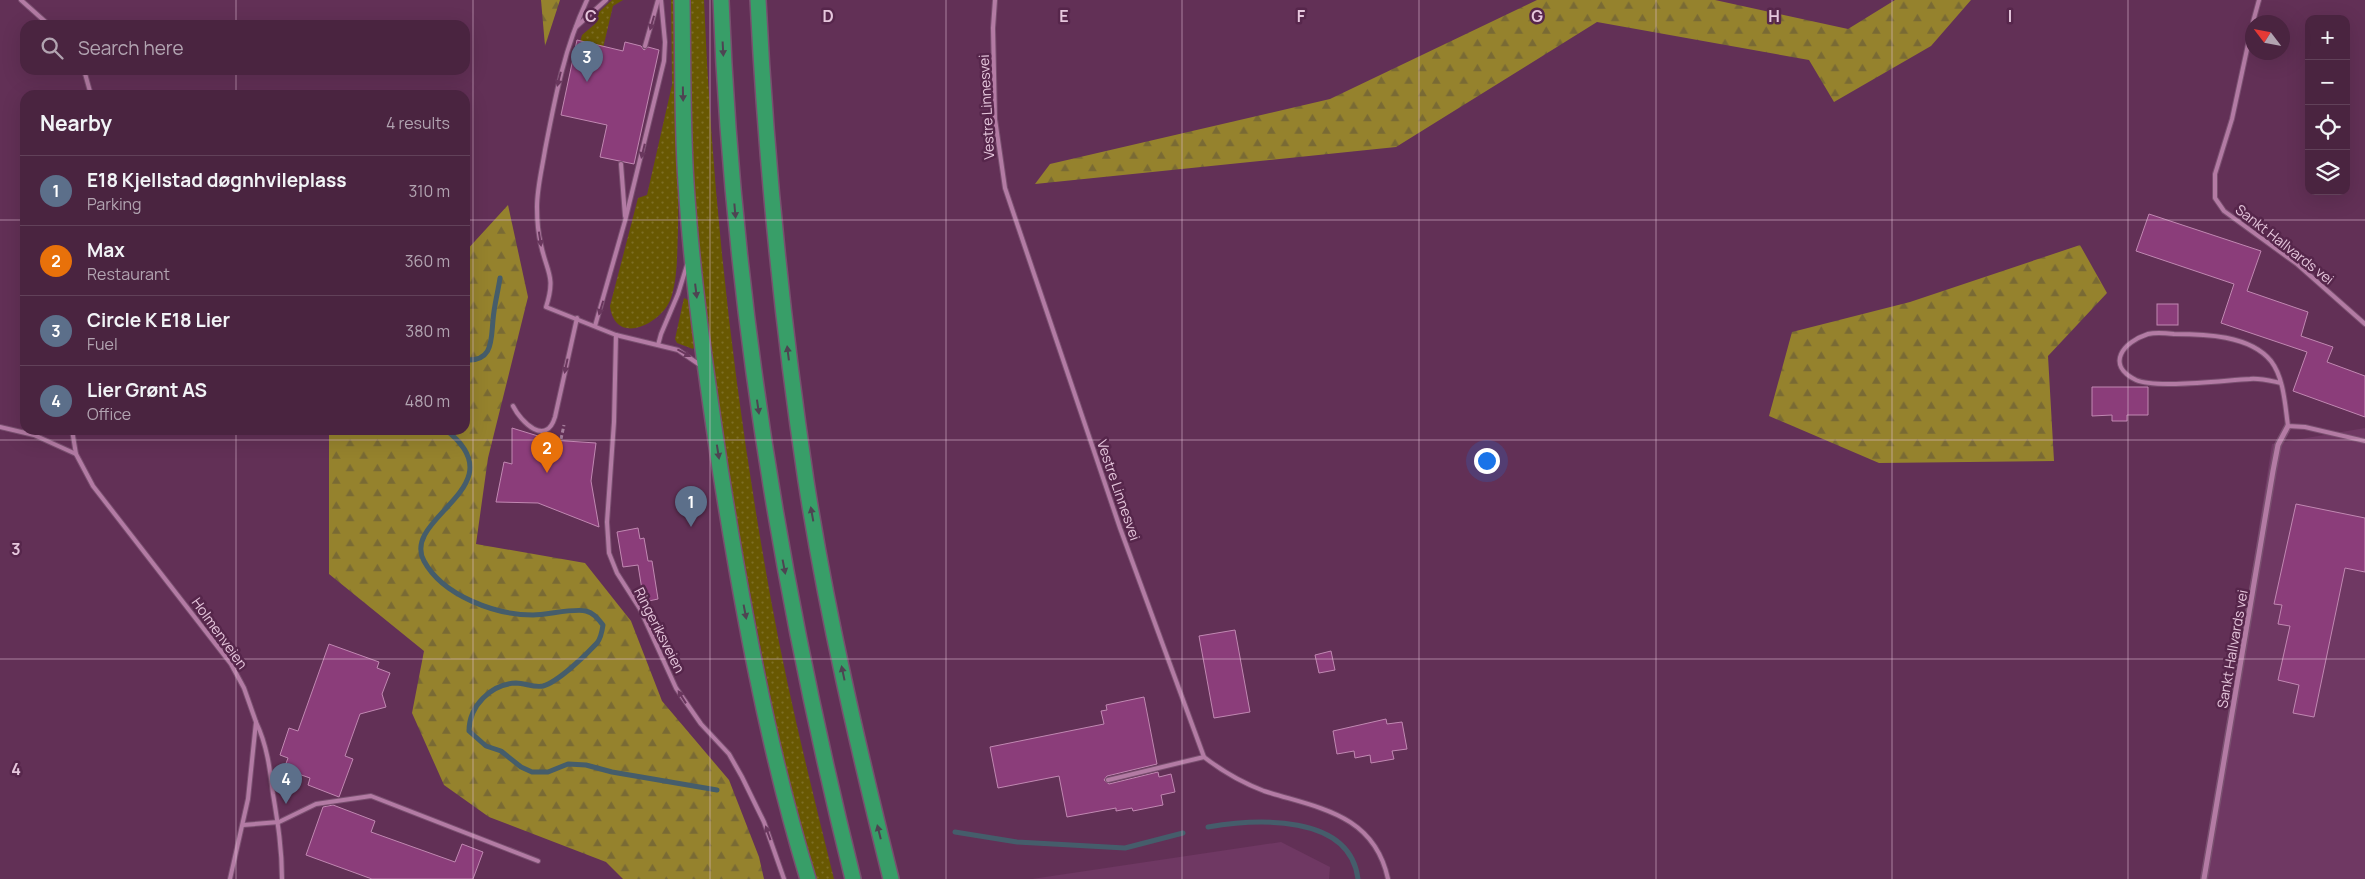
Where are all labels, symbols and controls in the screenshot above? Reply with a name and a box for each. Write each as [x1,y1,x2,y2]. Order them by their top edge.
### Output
text: C [585,5,597,27]
text: D [822,5,834,27]
text: E [1059,5,1069,27]
text: F [1297,5,1306,27]
text: G [1531,5,1543,27]
text: H [1768,5,1780,27]
text: I [2008,5,2012,27]
north arrow [2245,15,2290,60]
map controls [2305,15,2350,195]
button: + [2305,15,2350,60]
one-way arrow [647,16,655,31]
search box [20,20,470,75]
icon: search [38,34,66,62]
text: Search here [78,35,184,61]
pin: 3 [571,41,603,82]
one-way arrow [720,41,728,57]
street label: Vestre Linnesvei [974,54,998,160]
button: − [2305,60,2350,105]
one-way arrow [555,71,563,86]
one-way arrow [680,86,688,102]
button: locate [2305,105,2350,150]
text: Nearby [40,109,112,137]
text: 4 results [386,112,450,134]
one-way arrow [639,144,647,159]
button: layers [2305,150,2350,195]
text: E18 Kjellstad døgnhvileplass [87,167,347,193]
text: 1 [52,180,60,202]
text: 310 m [408,180,450,202]
text: Parking [87,193,142,215]
street label: Sankt Hallvards vei [2232,200,2338,288]
one-way arrow [732,203,740,219]
one-way arrow [536,231,544,247]
text: Max [87,237,125,263]
text: 2 [51,250,61,272]
text: 360 m [405,250,450,272]
text: Restaurant [87,263,170,285]
one-way arrow [692,283,700,299]
one-way arrow [596,301,604,316]
text: Circle K E18 Lier [87,307,230,333]
text: 3 [51,320,61,342]
text: 380 m [405,320,450,342]
text: Fuel [87,333,118,355]
one-way arrow [784,345,792,361]
one-way arrow [677,349,691,358]
one-way arrow [562,358,570,374]
text: Lier Grønt AS [87,377,207,403]
text: 4 [51,390,61,412]
text: 480 m [405,390,450,412]
one-way arrow [754,399,762,415]
text: Office [87,403,131,425]
pin: 2 [531,432,563,473]
street label: Vestre Linnesvei [1093,437,1145,543]
one-way arrow [714,444,722,460]
your location [1474,448,1500,474]
pin: 1 [675,486,707,527]
one-way arrow [808,505,816,521]
text: 3 [11,538,21,560]
one-way arrow [781,560,789,576]
street label: Ringeriksveien [630,584,690,676]
street label: Sankt Hallvards vei [2212,588,2252,710]
street label: Holmenveien [188,594,252,672]
one-way arrow [742,605,750,621]
one-way arrow [838,665,846,681]
one-way arrow [677,690,686,704]
text: 4 [11,758,21,780]
pin: 4 [270,763,302,804]
one-way arrow [875,824,883,839]
one-way arrow [764,825,772,840]

